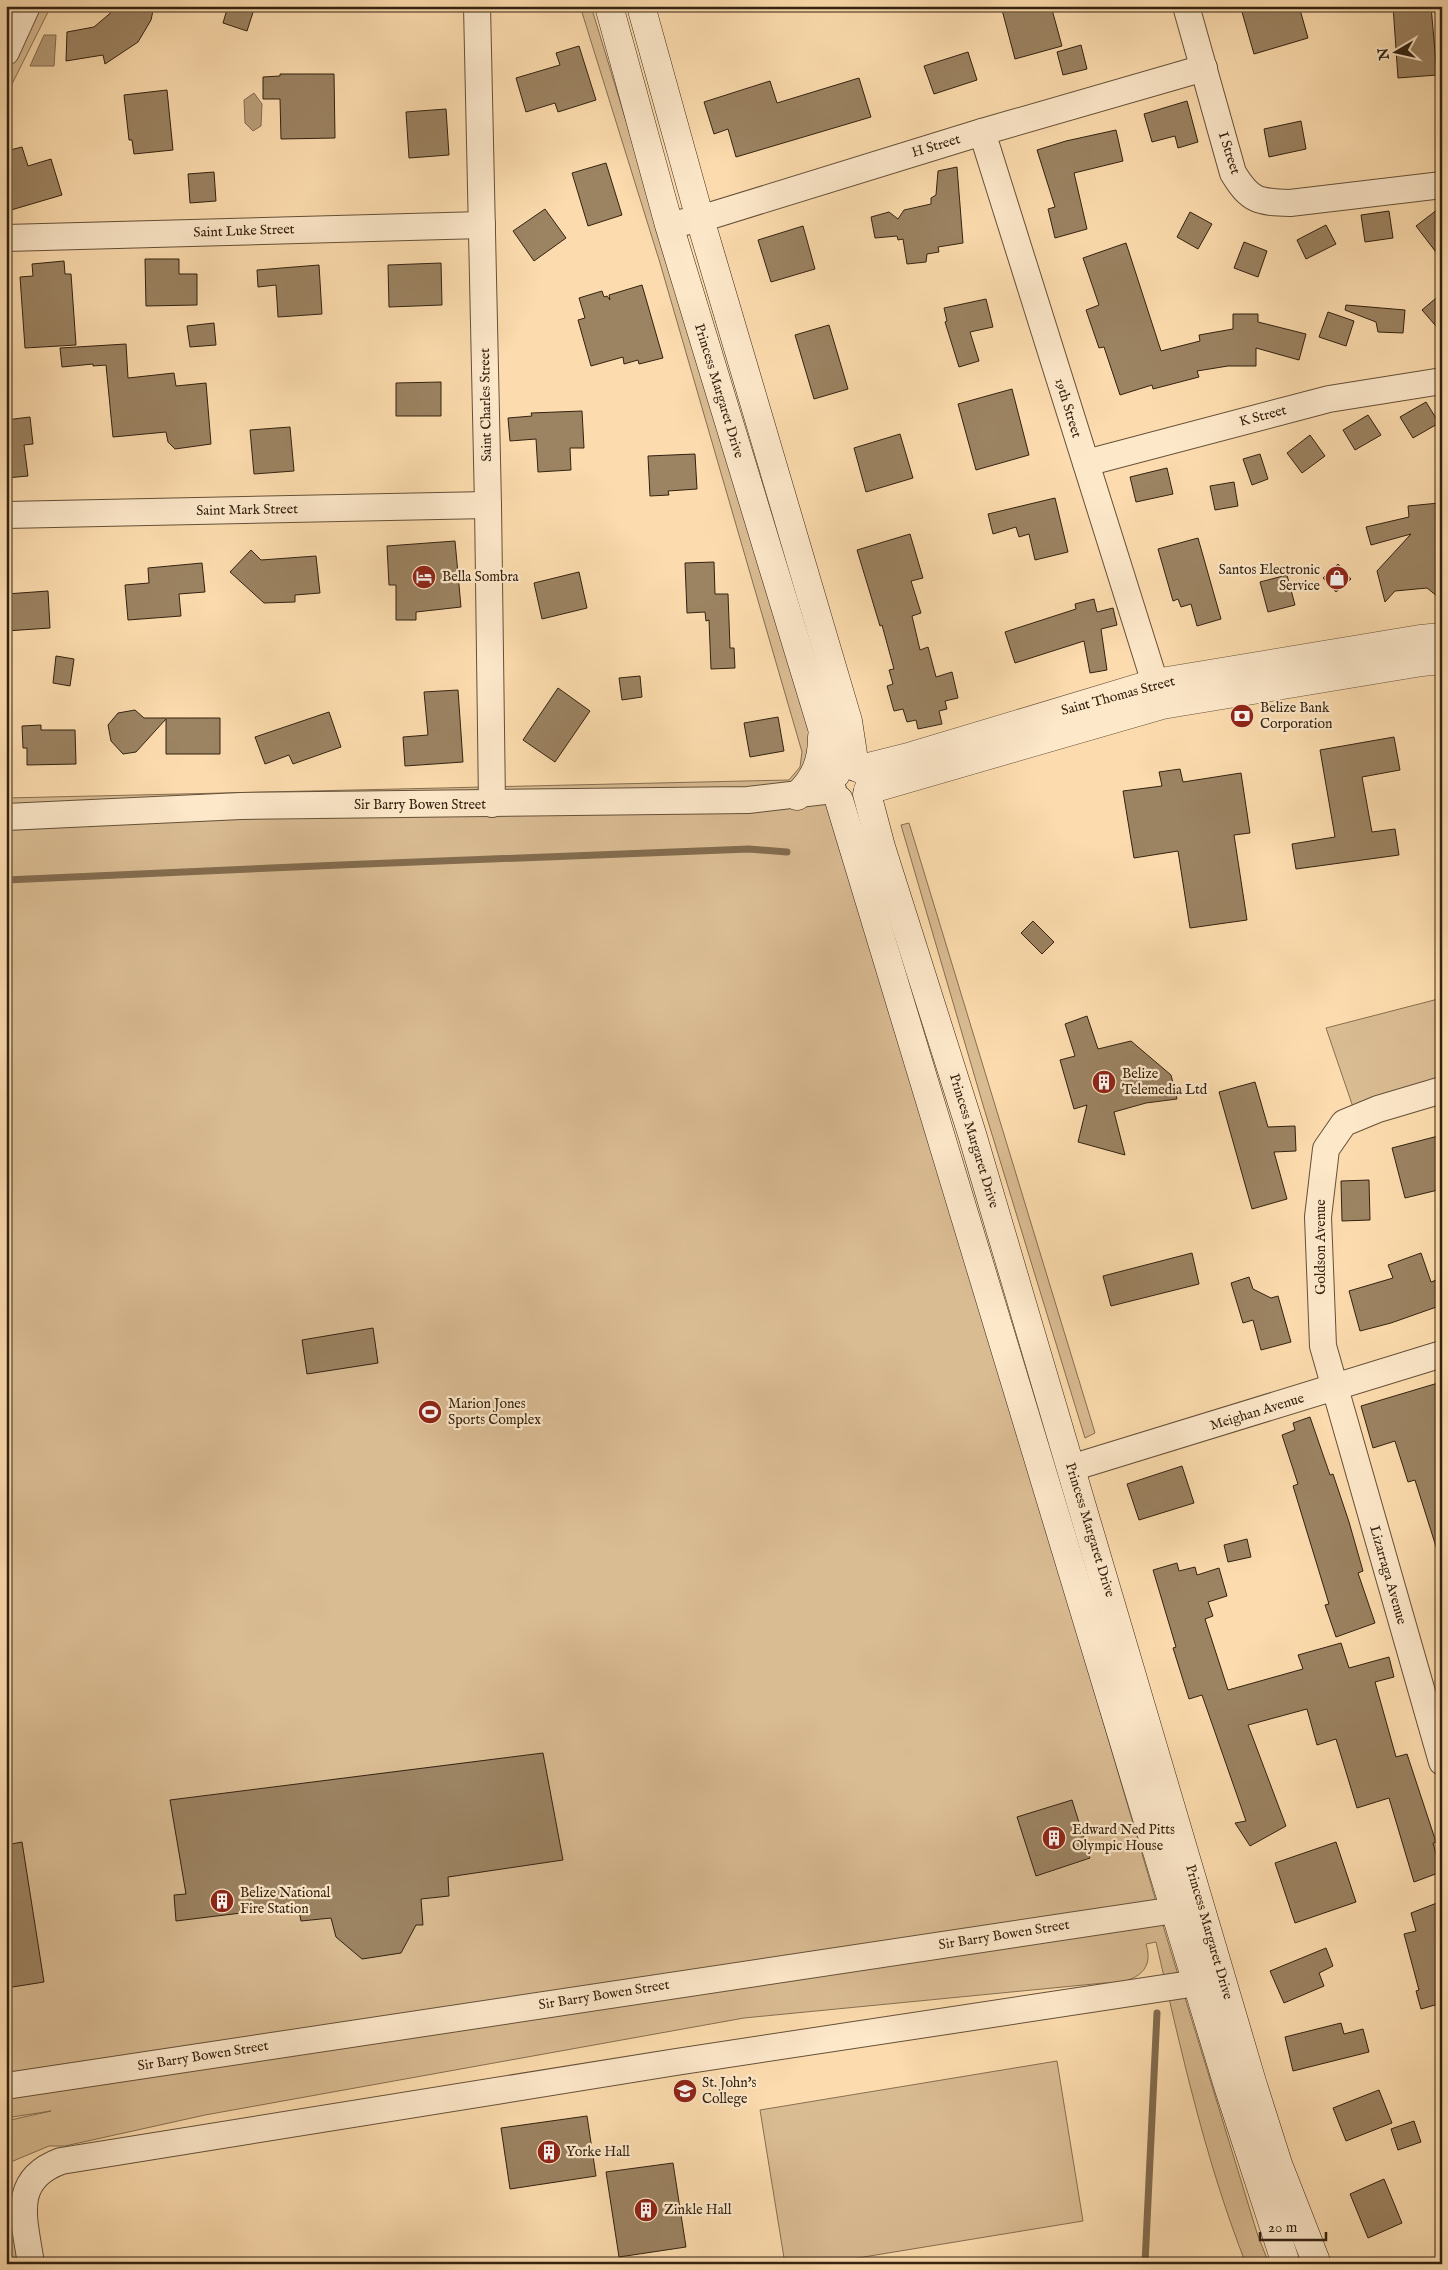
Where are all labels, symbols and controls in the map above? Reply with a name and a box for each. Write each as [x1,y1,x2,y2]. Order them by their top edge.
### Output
north arrow [1370,28,1420,78]
text: N [1374,46,1394,62]
street label: I Street [1214,129,1244,177]
street label: H Street [910,130,963,162]
street label: Saint Luke Street [193,220,295,242]
street label: Princess Margaret Drive [690,322,748,461]
street label: Saint Charles Street [476,348,496,462]
street label: 19th Street [1050,376,1086,440]
street label: K Street [1238,401,1289,431]
street label: Saint Mark Street [196,500,298,520]
place label: Santos Electronic Service [1219,561,1321,595]
hotel icon: Bella Sombra [411,564,437,590]
shop icon: Santos Electronic Service [1324,565,1350,591]
place label: Bella Sombra [442,568,520,586]
street label: Saint Thomas Street [1059,672,1177,720]
place label: Belize Bank Corporation [1260,699,1333,733]
bank icon: Belize Bank Corporation [1229,703,1255,729]
street label: Sir Barry Bowen Street [354,796,486,814]
place label: Belize Telemedia Ltd [1122,1065,1208,1099]
building icon: Belize Telemedia Ltd [1091,1069,1117,1095]
street label: Princess Margaret Drive [945,1072,1003,1211]
street label: Goldson Avenue [1312,1199,1330,1295]
street label: Meighan Avenue [1208,1389,1307,1435]
place label: Marion Jones Sports Complex [448,1395,541,1429]
sports icon: Marion Jones Sports Complex [417,1399,443,1425]
street label: Princess Margaret Drive [1061,1461,1119,1600]
street label: Lizarraga Avenue [1365,1523,1411,1627]
place label: Edward Ned Pitts Olympic House [1072,1821,1175,1855]
building icon: Edward Ned Pitts Olympic House [1041,1825,1067,1851]
street label: Princess Margaret Drive [1181,1862,1237,2002]
place label: Belize National Fire Station [240,1884,330,1918]
building icon: Belize National Fire Station [209,1888,235,1914]
street label: Sir Barry Bowen Street [937,1916,1071,1954]
street label: Sir Barry Bowen Street [537,1976,671,2014]
street label: Sir Barry Bowen Street [136,2037,270,2075]
place label: St. John's College [702,2074,757,2108]
school or university icon: St. John's College [672,2078,698,2104]
building icon: Yorke Hall [536,2139,562,2165]
place label: Yorke Hall [566,2143,630,2161]
building icon: Zinkle Hall [633,2197,659,2223]
place label: Zinkle Hall [664,2201,732,2219]
scale bar [1260,2210,1327,2242]
text: 20 m [1268,2218,1298,2237]

